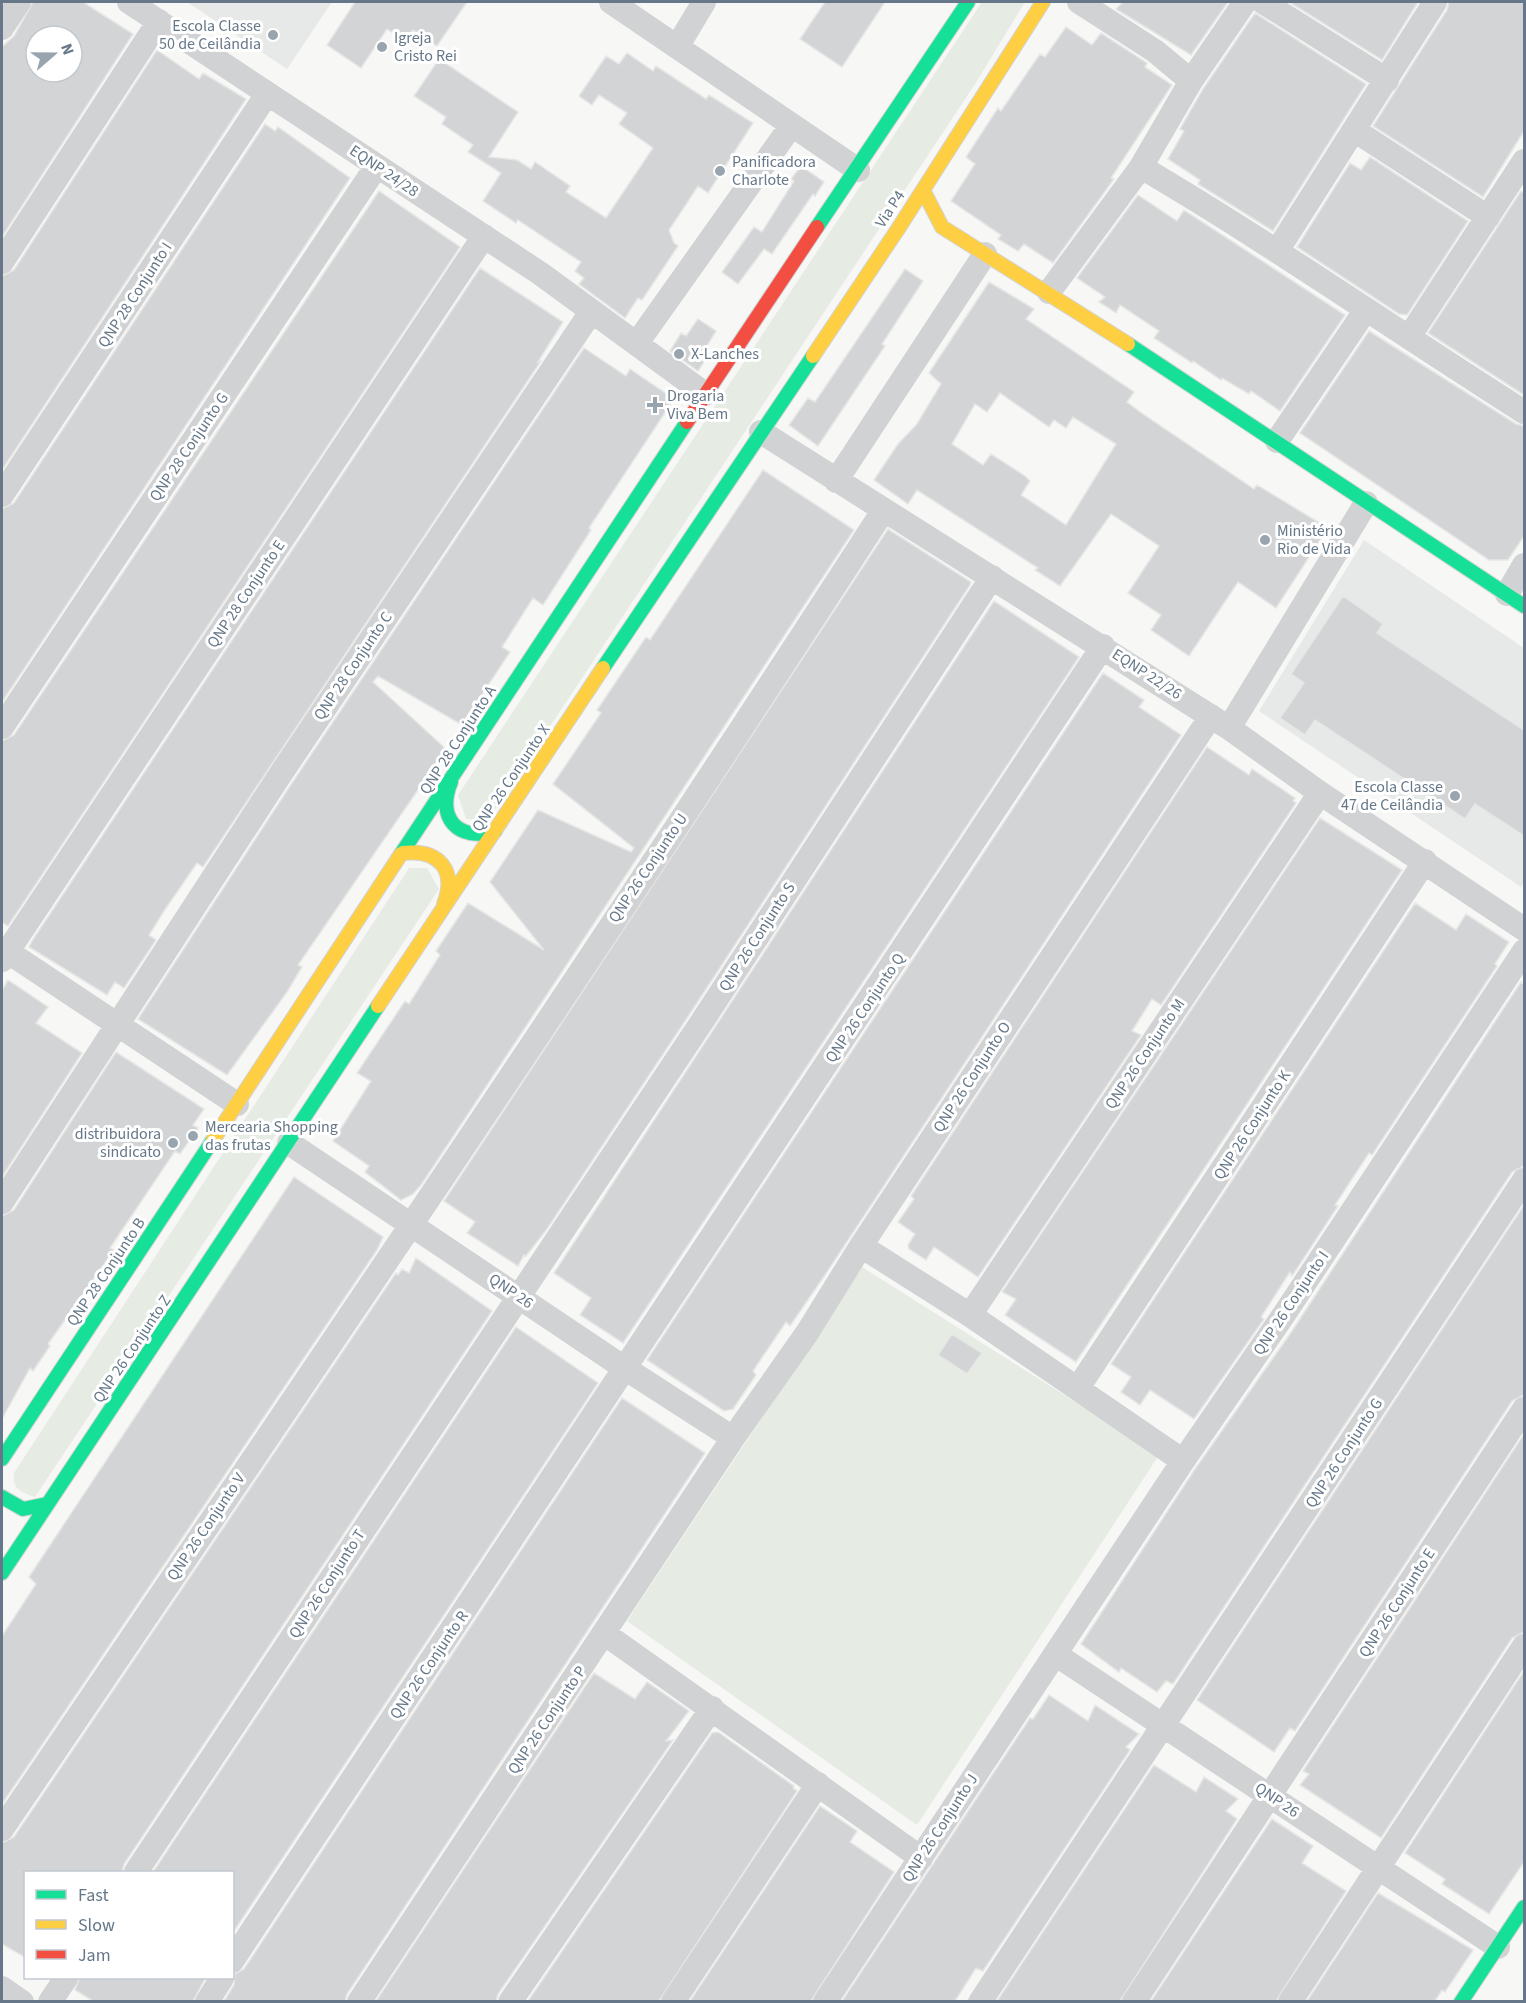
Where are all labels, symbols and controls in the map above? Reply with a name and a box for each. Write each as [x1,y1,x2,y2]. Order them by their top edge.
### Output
place label: Escola Classe 50 de Ceilândia [159,15,261,55]
north arrow [24,24,84,84]
place label: Igreja Cristo Rei [394,27,457,67]
marker: Escola Classe 50 de Ceilândia [266,28,280,42]
text: N [55,40,79,58]
marker: Igreja Cristo Rei [375,40,389,54]
street label: EQNP 24/28 [345,140,423,202]
place label: Panificadora Charlote [732,151,816,191]
marker: Panificadora Charlote [713,164,727,178]
street label: Via P4 [870,186,910,232]
street label: QNP 28 Conjunto I [93,238,177,352]
place label: X-Lanches [691,343,759,365]
marker: X-Lanches [672,347,686,361]
place label: Drogaria Viva Bem [667,385,728,425]
street label: QNP 28 Conjunto G [144,388,234,506]
marker: Drogaria Viva Bem [648,398,662,412]
place label: Ministério Rio de Vida [1277,520,1351,560]
marker: Ministério Rio de Vida [1258,533,1272,547]
street label: QNP 28 Conjunto E [202,536,290,652]
street label: QNP 28 Conjunto C [309,607,397,725]
street label: EQNP 22/26 [1108,643,1186,705]
street label: QNP 28 Conjunto A [414,681,502,799]
street label: QNP 26 Conjunto X [467,720,555,836]
place label: Escola Classe 47 de Ceilândia [1341,776,1443,816]
marker: Escola Classe 47 de Ceilândia [1448,789,1462,803]
street label: QNP 26 Conjunto U [603,809,693,927]
street label: QNP 26 Conjunto S [713,878,801,996]
street label: QNP 26 Conjunto Q [820,948,910,1067]
street label: QNP 26 Conjunto M [1100,994,1190,1114]
street label: QNP 26 Conjunto O [928,1017,1016,1137]
street label: QNP 26 Conjunto K [1208,1065,1296,1184]
place label: Mercearia Shopping das frutas [205,1116,338,1156]
place label: distribuidora sindicato [75,1123,161,1163]
marker: Mercearia Shopping das frutas [186,1129,200,1143]
marker: distribuidora sindicato [166,1136,180,1150]
street label: QNP 28 Conjunto B [61,1213,151,1331]
street label: QNP 26 Conjunto I [1248,1246,1334,1360]
street label: QNP 26 [484,1268,538,1314]
street label: QNP 26 Conjunto Z [88,1291,176,1407]
street label: QNP 26 Conjunto G [1300,1394,1388,1512]
street label: QNP 26 Conjunto V [162,1468,251,1585]
street label: QNP 26 Conjunto T [283,1525,371,1643]
street label: QNP 26 Conjunto E [1354,1544,1440,1662]
street label: QNP 26 Conjunto R [385,1606,473,1724]
street label: QNP 26 Conjunto P [503,1661,591,1779]
street label: QNP 26 Conjunto J [897,1770,983,1886]
street label: QNP 26 [1250,1777,1304,1823]
legend [24,1871,234,1979]
text: Fast [78,1883,109,1908]
text: Slow [78,1913,115,1938]
text: Jam [78,1943,111,1968]

